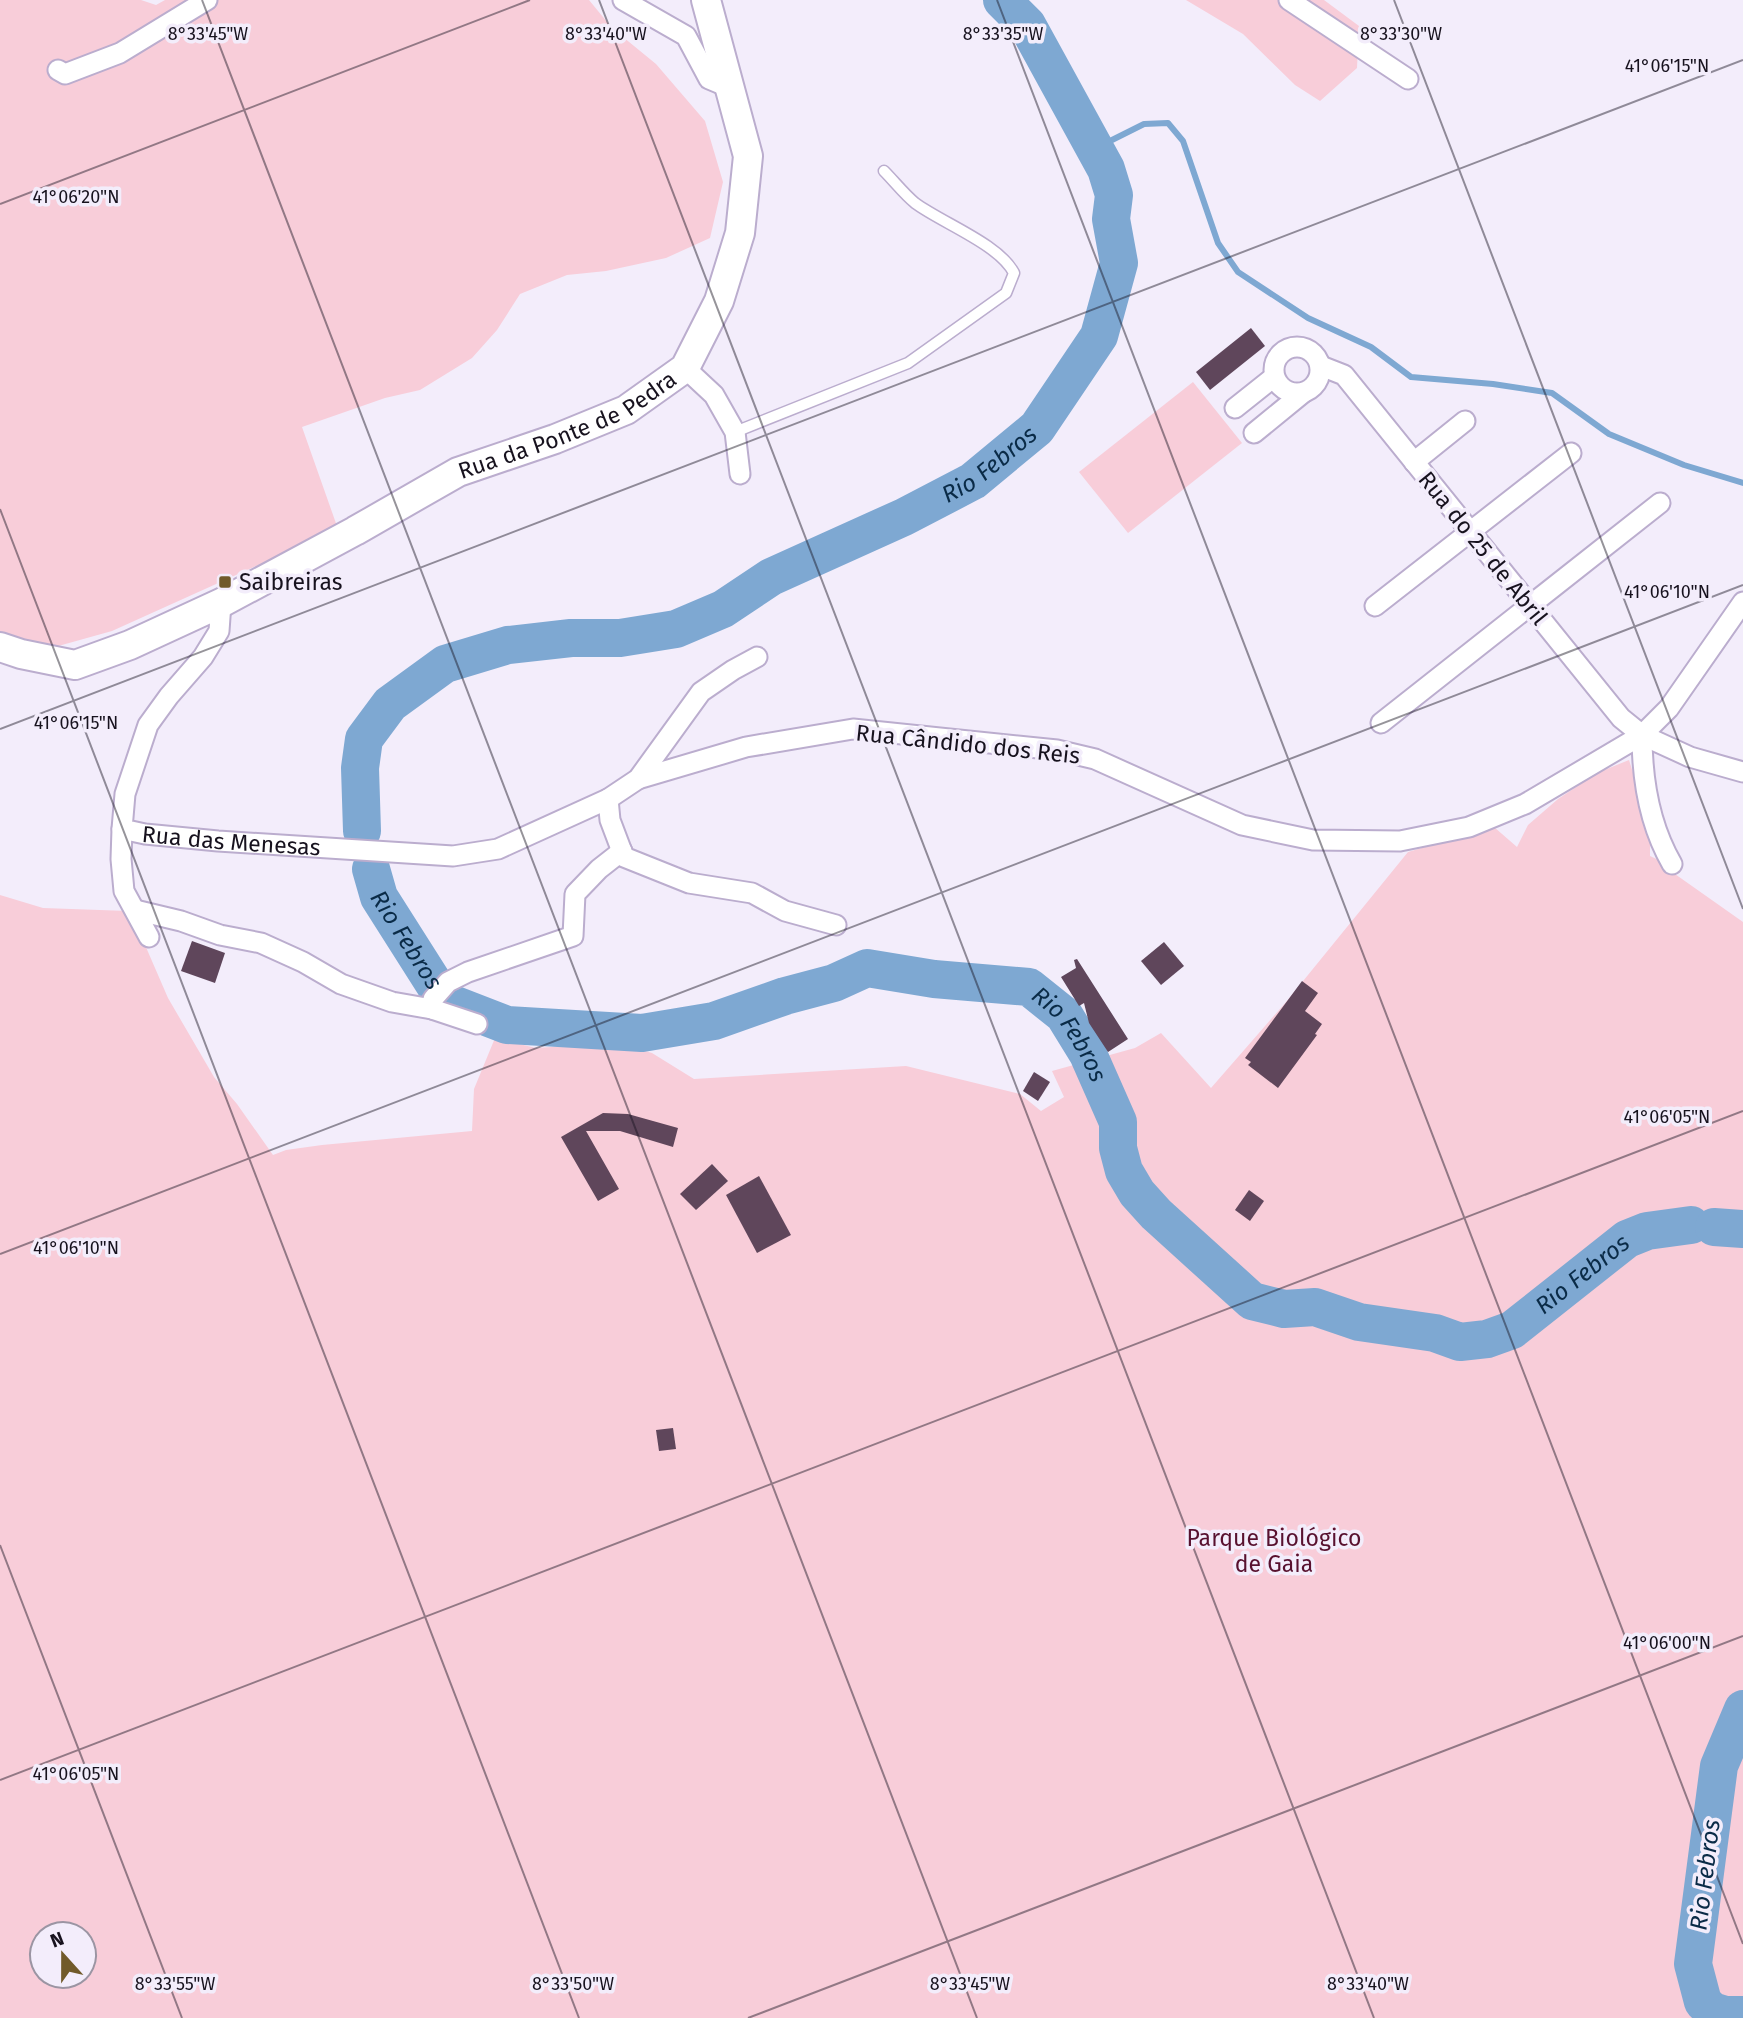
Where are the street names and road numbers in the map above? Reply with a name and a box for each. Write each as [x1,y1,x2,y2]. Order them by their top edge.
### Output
street label: Rua da Ponte de Pedra [454,365,682,485]
street label: Rua do 25 de Abril [1412,466,1554,631]
street label: Rua Cândido dos Reis [854,718,1082,770]
street label: Rua das Menesas [141,820,321,862]

